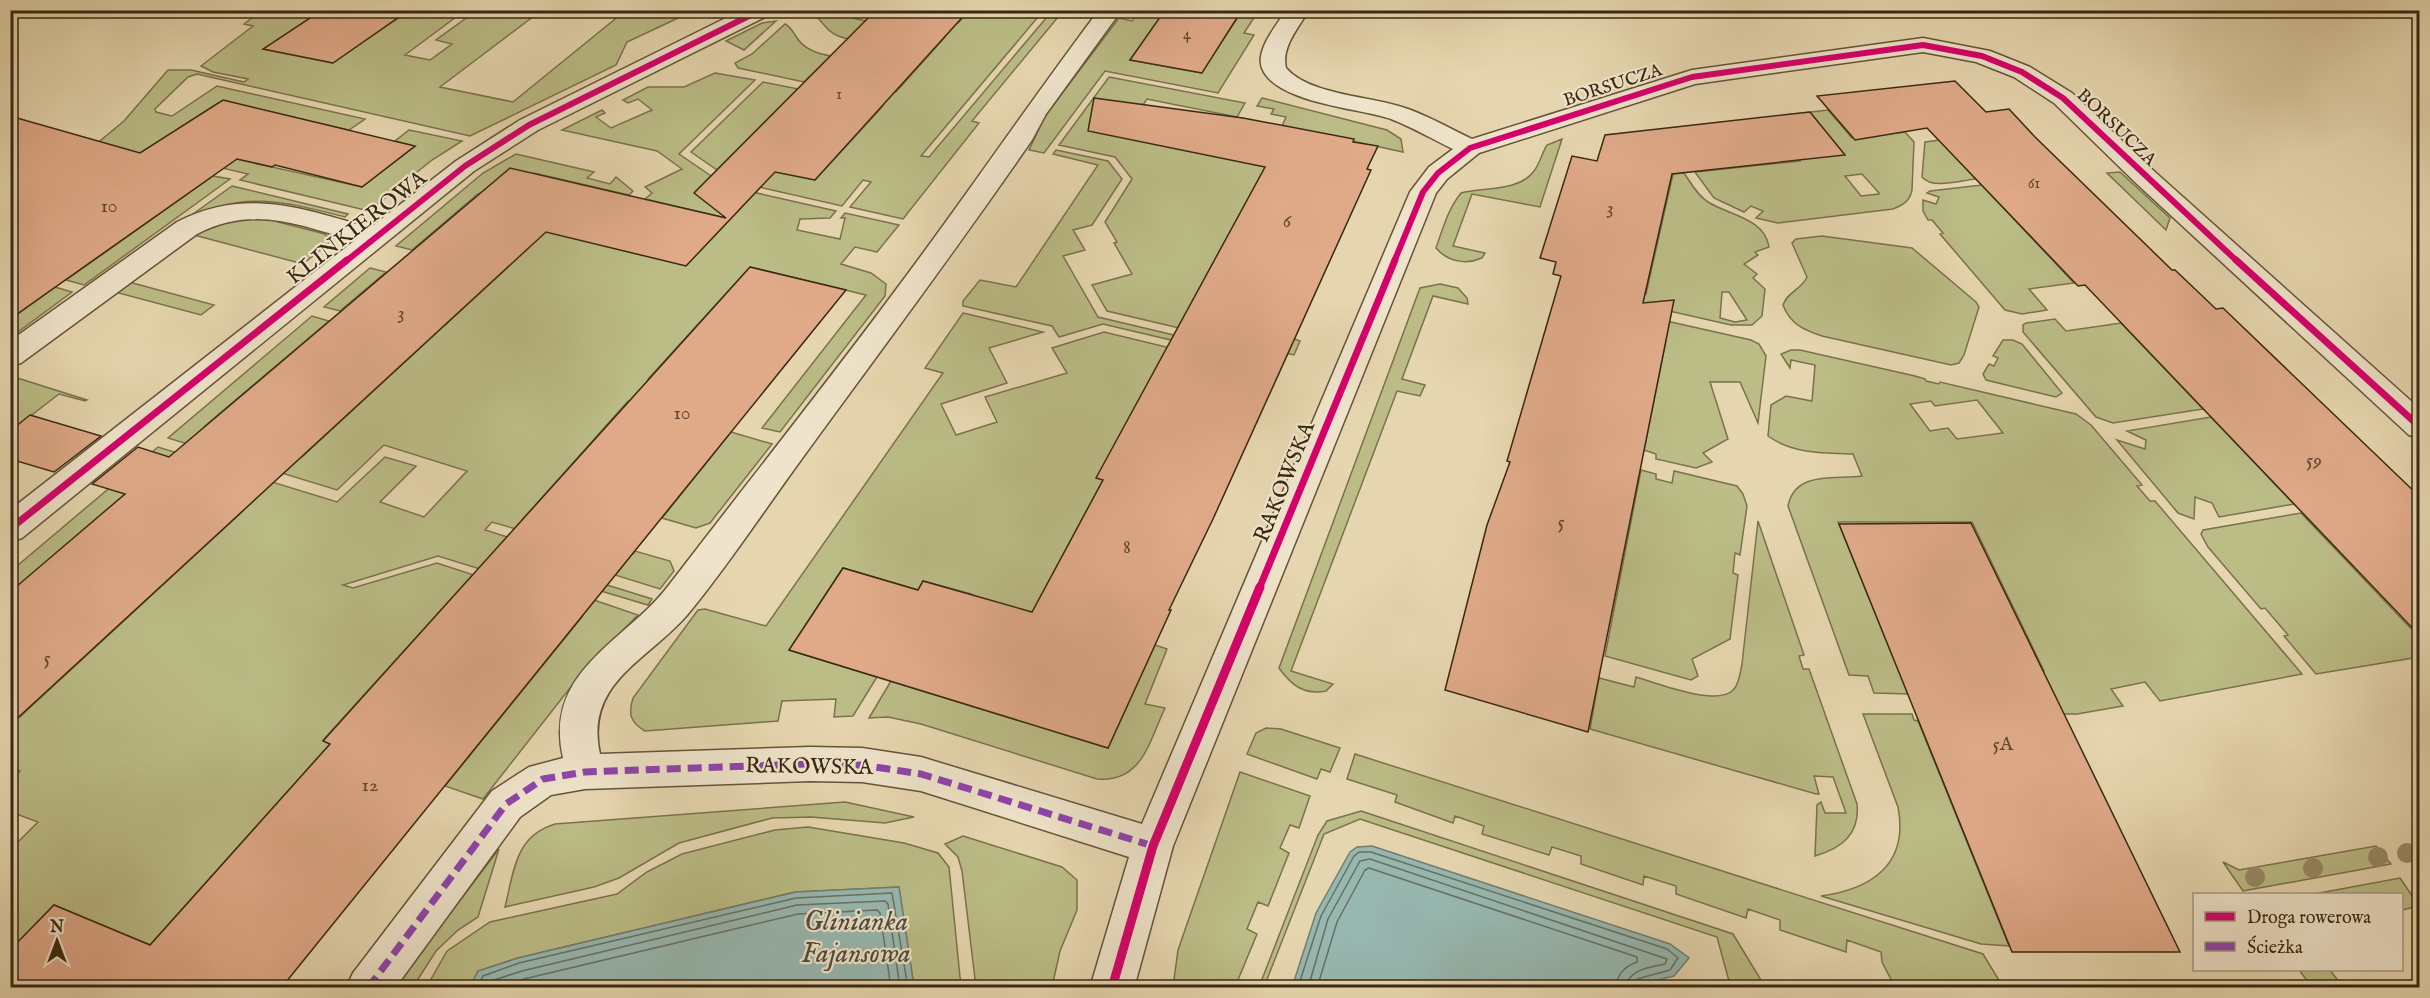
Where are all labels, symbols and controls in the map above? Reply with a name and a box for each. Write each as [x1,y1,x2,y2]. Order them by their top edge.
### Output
house number: 4 [1183,25,1191,45]
street label: BORSUCZA [1561,59,1666,113]
street label: BORSUCZA [2071,84,2161,172]
house number: 1 [836,85,842,105]
street label: KLINKIEROWA [281,164,433,291]
house number: 61 [2028,174,2040,194]
house number: 10 [100,194,118,219]
house number: 3 [1606,196,1614,221]
house number: 6 [1283,209,1292,234]
house number: 3 [397,301,405,326]
house number: 10 [673,401,691,426]
street label: RAKOWSKA [1248,416,1322,547]
house number: 59 [2306,448,2322,473]
house number: 5 [1557,510,1565,535]
house number: 8 [1123,535,1131,560]
house number: 5 [43,646,51,671]
house number: 5A [1993,732,2014,757]
street label: RAKOWSKA [745,752,874,782]
house number: 12 [362,773,378,798]
legend [2193,893,2403,971]
water label: Glinianka Fajansowa [801,905,911,972]
text: Droga rowerowa [2247,907,2371,930]
north arrow [27,911,87,971]
text: N [49,918,64,938]
text: Ścieżka [2247,935,2303,960]

